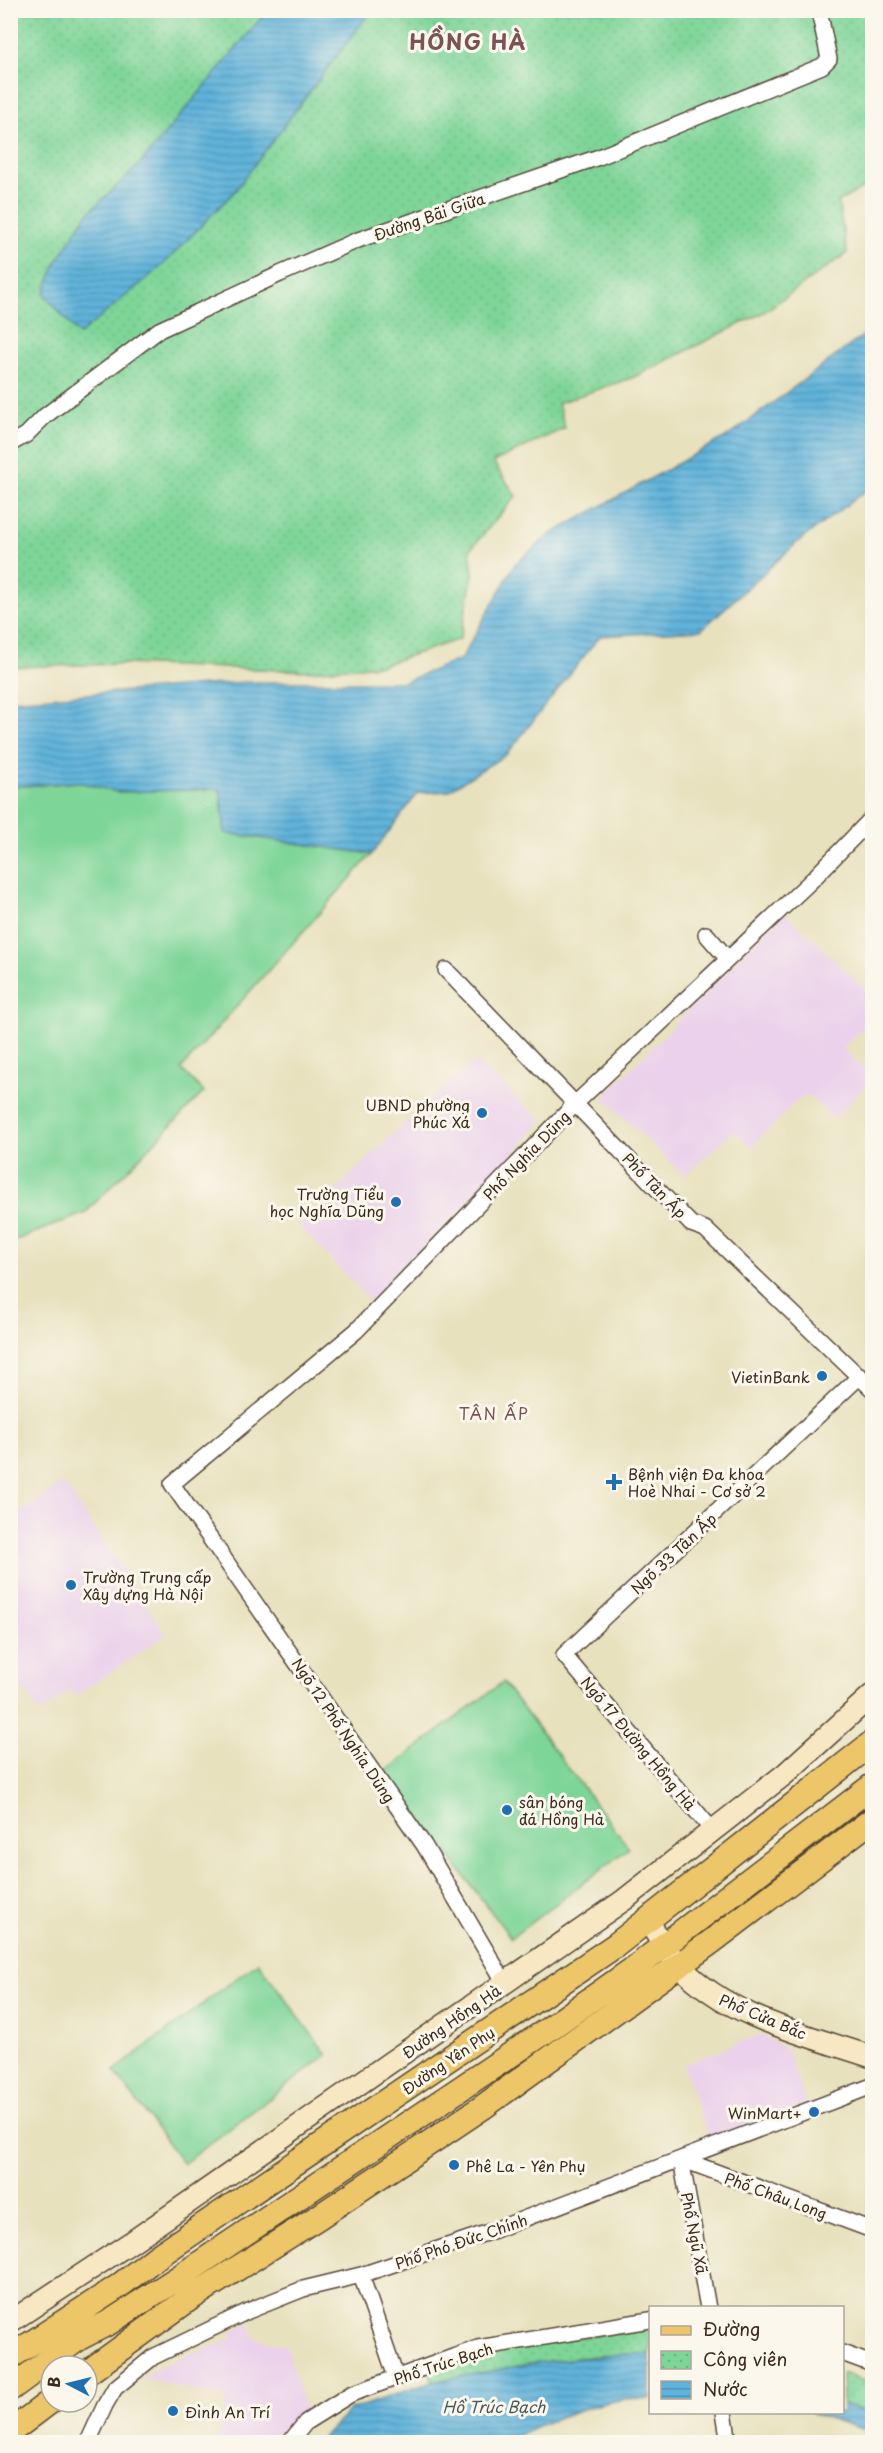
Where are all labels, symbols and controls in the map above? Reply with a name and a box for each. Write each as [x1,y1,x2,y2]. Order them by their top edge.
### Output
district label: HỒNG HÀ [409,24,527,57]
street label: Đường Bãi Giữa [370,186,488,246]
place label: UBND phường Phúc Xá [365,1093,471,1133]
street label: Phố Nghĩa Dũng [477,1105,575,1205]
marker: UBND phường Phúc Xá [475,1106,489,1120]
street label: Phố Tân Ấp [618,1147,692,1223]
place label: Trường Tiểu học Nghĩa Dũng [270,1182,384,1222]
marker: Trường Tiểu học Nghĩa Dũng [389,1195,403,1209]
place label: VietinBank [731,1365,810,1388]
marker: VietinBank [815,1369,829,1383]
district label: TÂN ẤP [459,1401,529,1425]
place label: Bệnh viện Đa khoa Hoè Nhai - Cơ sở 2 [628,1462,766,1502]
marker: Bệnh viện Đa khoa Hoè Nhai - Cơ sở 2 [605,1473,623,1491]
street label: Ngõ 33 Tân Ấp [625,1507,721,1599]
place label: Trường Trung cấp Xây dựng Hà Nội [83,1565,212,1605]
marker: Trường Trung cấp Xây dựng Hà Nội [64,1578,78,1592]
street label: Ngõ 12 Phố Nghĩa Dũng [287,1653,401,1807]
street label: Ngõ 17 Đường Hồng Hà [576,1671,702,1815]
place label: sân bóng đá Hồng Hà [519,1790,605,1830]
marker: sân bóng đá Hồng Hà [500,1803,514,1817]
street label: Đường Hồng Hà [397,1978,505,2064]
street label: Phố Cửa Bắc [716,1987,810,2045]
street label: Đường Yên Phụ [397,2020,499,2100]
place label: WinMart+ [728,2101,802,2124]
marker: WinMart+ [807,2105,821,2119]
place label: Phê La - Yên Phụ [466,2154,585,2177]
marker: Phê La - Yên Phụ [447,2158,461,2172]
street label: Phố Châu Long [721,2166,831,2224]
street label: Phố Ngũ Xã [676,2190,714,2277]
street label: Phố Phó Đức Chính [392,2208,530,2274]
legend [649,2306,844,2414]
text: Đường [703,2315,760,2342]
street label: Phố Trúc Bạch [390,2336,496,2390]
text: Công viên [703,2345,787,2372]
north arrow [39,2354,99,2414]
text: B [41,2375,66,2389]
text: Nước [703,2375,747,2402]
water label: Hồ Trúc Bạch [443,2394,546,2418]
place label: Đình An Trí [185,2400,271,2423]
marker: Đình An Trí [166,2404,180,2418]

